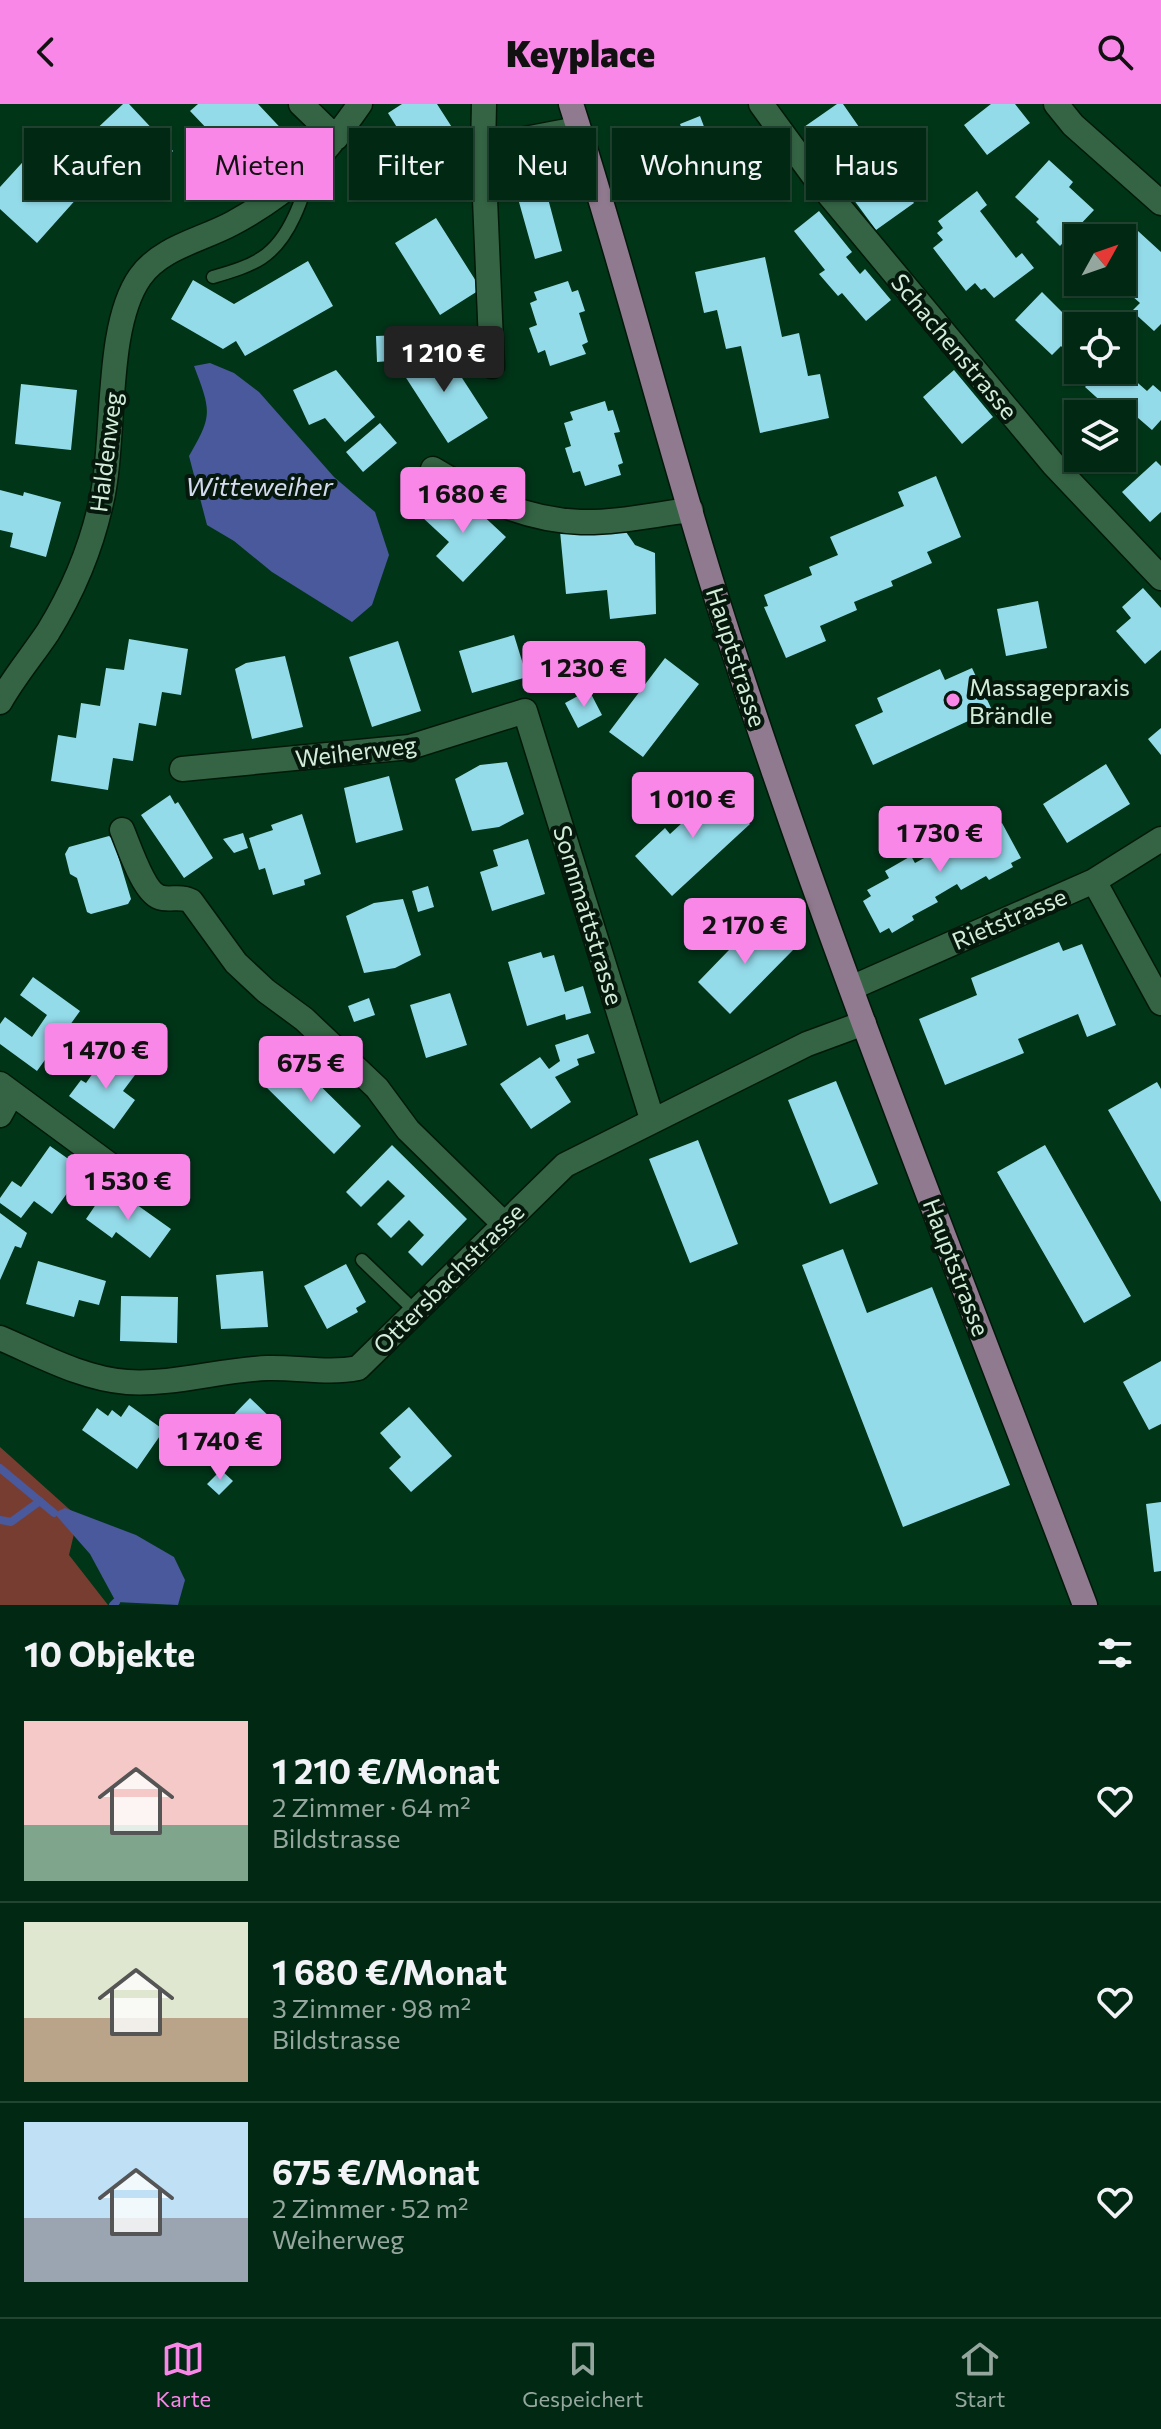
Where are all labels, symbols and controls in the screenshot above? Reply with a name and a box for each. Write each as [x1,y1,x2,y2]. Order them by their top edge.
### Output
icon: back [24,30,68,74]
text: Keyplace [506,30,655,74]
icon: search [1093,30,1137,74]
chip: Kaufen [24,128,170,200]
chip: Mieten [186,128,333,200]
chip: Filter [349,128,473,200]
chip: Neu [489,128,596,200]
chip: Wohnung [612,128,790,200]
chip: Haus [806,128,926,200]
north arrow [1064,224,1136,296]
map controls [1064,224,1136,472]
street label: Schachenstrasse [886,267,1024,425]
button: locate [1064,312,1136,384]
pin: 1 210 € [370,326,518,394]
text: 1 210 € [402,336,486,367]
street label: Haldenweg [83,390,127,514]
button: layers [1064,400,1136,472]
pin: 1 680 € [389,467,537,535]
water label: Witteweiher [185,470,334,501]
text: 1 680 € [418,477,508,508]
street label: Hauptstrasse [701,584,773,730]
pin: 1 230 € [510,641,658,709]
text: 1 230 € [540,651,628,682]
place label: Massagepraxis Brändle [969,672,1130,729]
marker: Massagepraxis Brändle [944,691,962,709]
street label: Weiherweg [294,729,418,773]
pin: 1 010 € [619,772,767,840]
text: 1 010 € [650,782,736,813]
pin: 1 730 € [866,806,1014,874]
text: 1 730 € [897,816,983,847]
street label: Sonnmattstrasse [548,822,630,1008]
street label: Rietstrasse [947,881,1071,955]
pin: 2 170 € [671,898,819,966]
text: 2 170 € [702,908,788,939]
pin: 1 470 € [32,1023,180,1091]
text: 1 470 € [63,1033,149,1064]
pin: 675 € [255,1036,367,1104]
text: 675 € [277,1046,345,1077]
pin: 1 530 € [54,1154,202,1222]
text: 1 530 € [84,1164,172,1195]
street label: Hauptstrasse [918,1194,996,1340]
street label: Ottersbachstrasse [367,1197,529,1359]
pin: 1 740 € [146,1414,294,1482]
text: 1 740 € [177,1424,263,1455]
icon: filters [1093,1631,1137,1675]
text: 10 Objekte [24,1632,195,1674]
text: 1 210 €/Monat [272,1749,500,1791]
icon: home [88,1753,184,1849]
icon: heart [1093,1779,1137,1823]
text: 2 Zimmer · 64 m² [272,1791,471,1822]
text: Bildstrasse [272,1822,401,1853]
text: 1 680 €/Monat [272,1950,507,1992]
icon: home [88,1954,184,2050]
icon: heart [1093,1980,1137,2024]
text: 3 Zimmer · 98 m² [272,1992,471,2023]
text: Bildstrasse [272,2023,401,2054]
text: 675 €/Monat [272,2150,480,2192]
icon: home [88,2154,184,2250]
icon: heart [1093,2180,1137,2224]
text: 2 Zimmer · 52 m² [272,2192,469,2223]
text: Weiherweg [272,2223,404,2254]
tab: Karte [156,2337,211,2412]
tab: Gespeichert [522,2337,643,2412]
tab: Start [954,2337,1005,2412]

